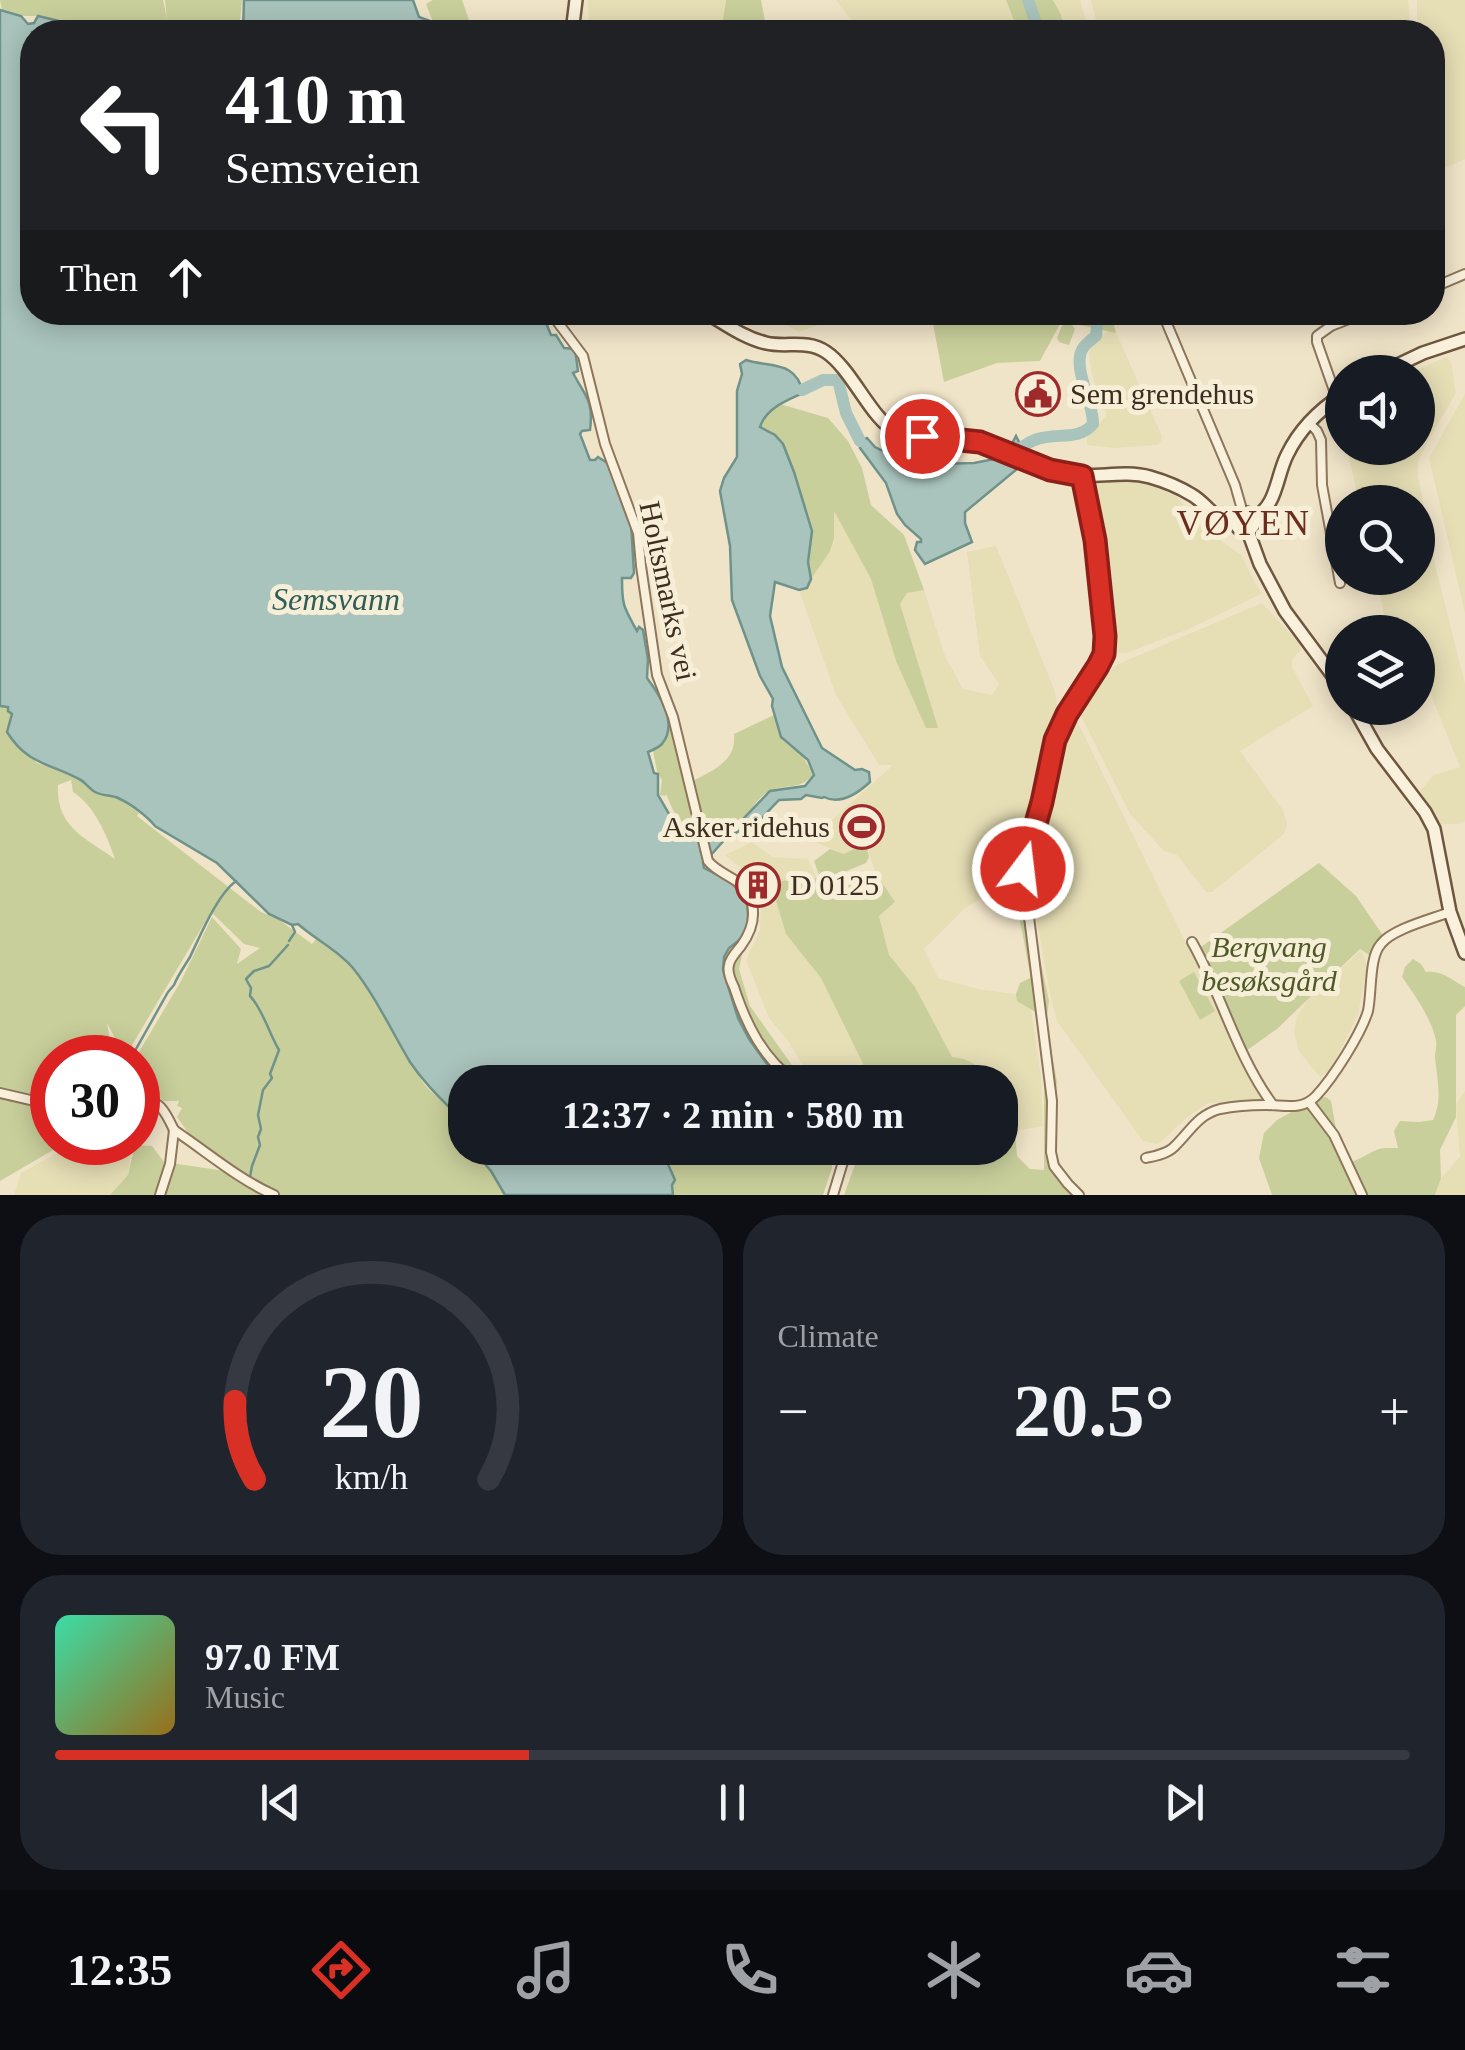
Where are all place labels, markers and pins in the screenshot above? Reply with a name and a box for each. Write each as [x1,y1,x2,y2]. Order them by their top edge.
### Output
public building icon: Sem grendehus [1015,371,1061,417]
place label: Sem grendehus [1070,377,1254,410]
pin [880,394,965,479]
sports icon: Asker ridehus [839,804,885,850]
place label: Asker ridehus [663,810,830,843]
building icon: D 0125 [735,862,781,908]
place label: D 0125 [790,868,879,901]

